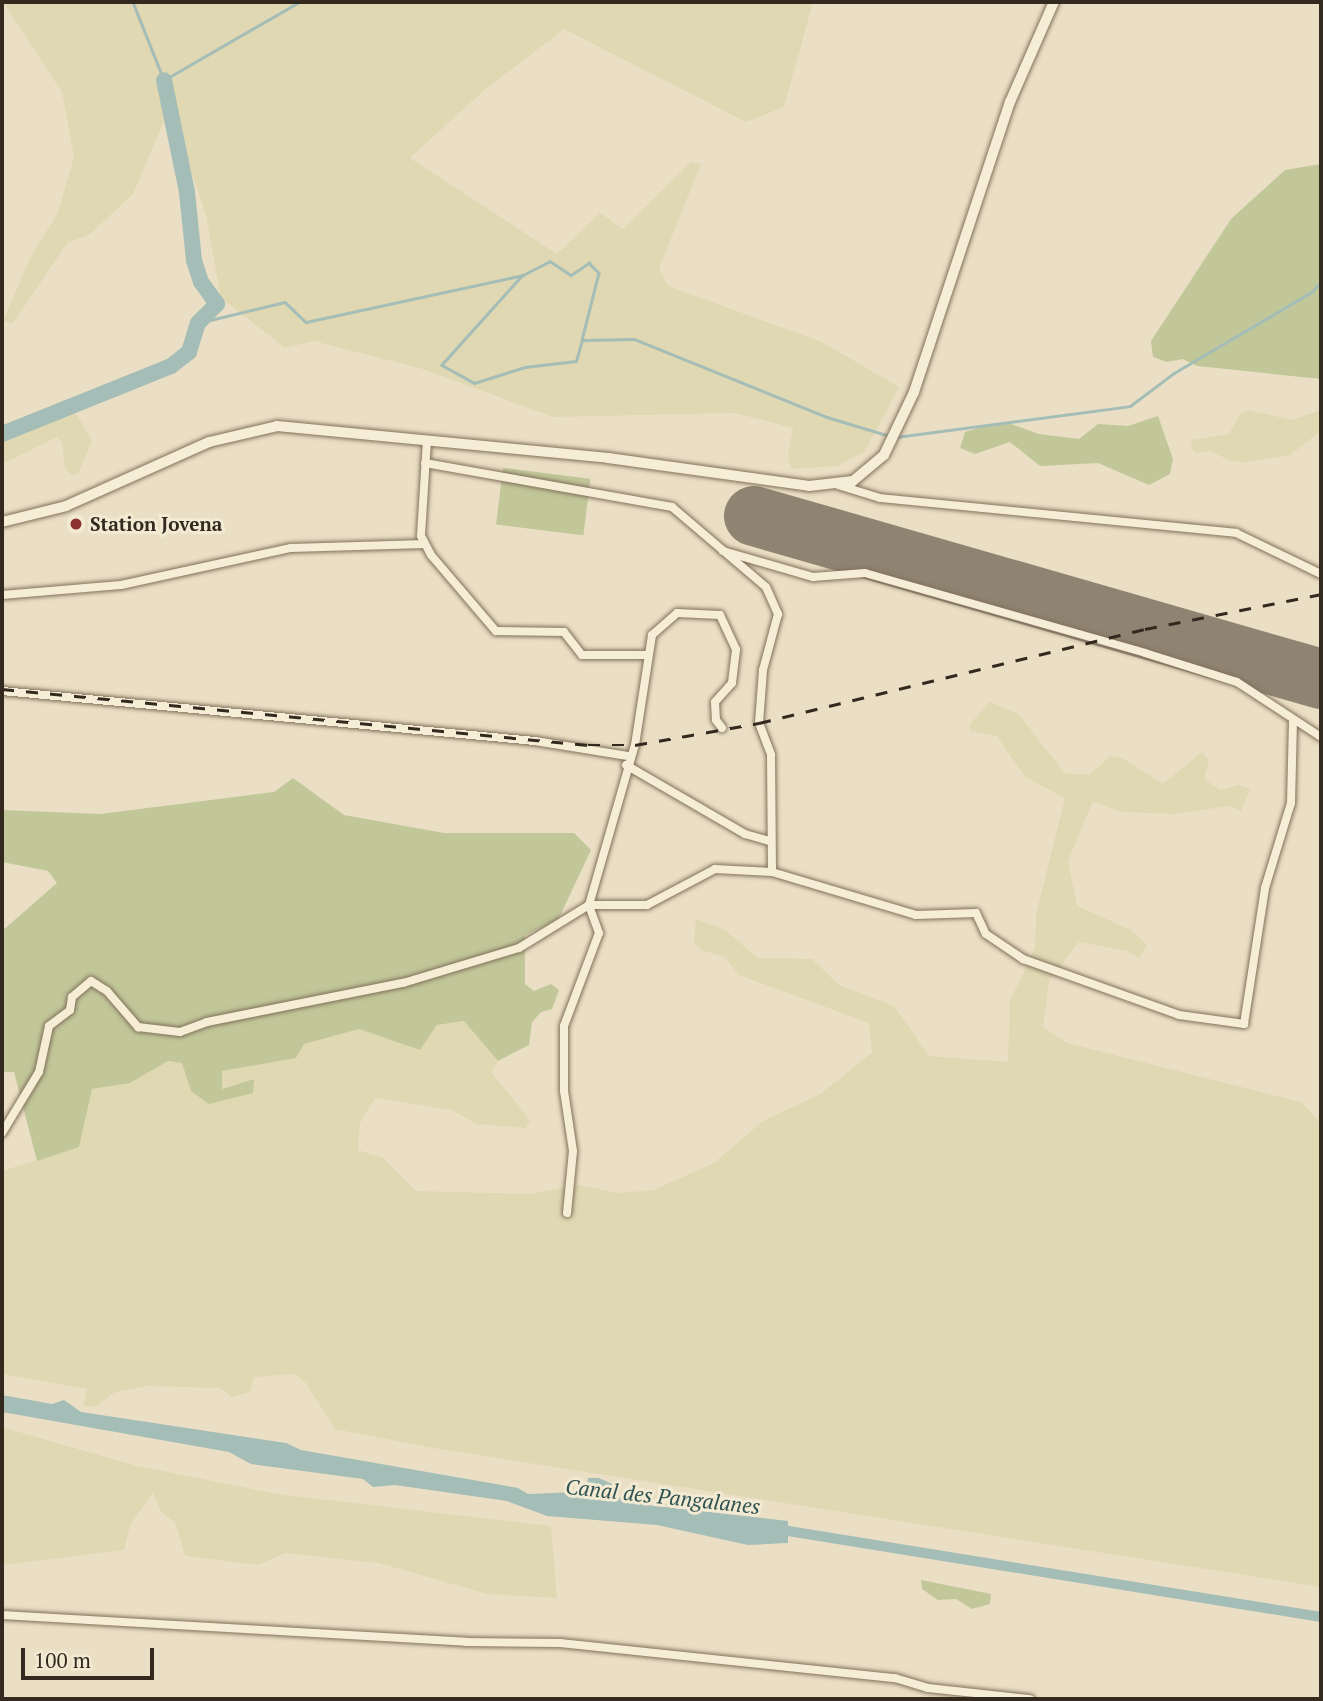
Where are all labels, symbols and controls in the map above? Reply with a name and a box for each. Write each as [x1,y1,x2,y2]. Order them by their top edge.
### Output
place label: Station Jovena [90,513,222,535]
marker: Station Jovena [68,516,84,532]
water label: Canal des Pangalanes [564,1473,762,1519]
scale bar [24,1634,158,1678]
text: 100 m [34,1646,91,1674]

